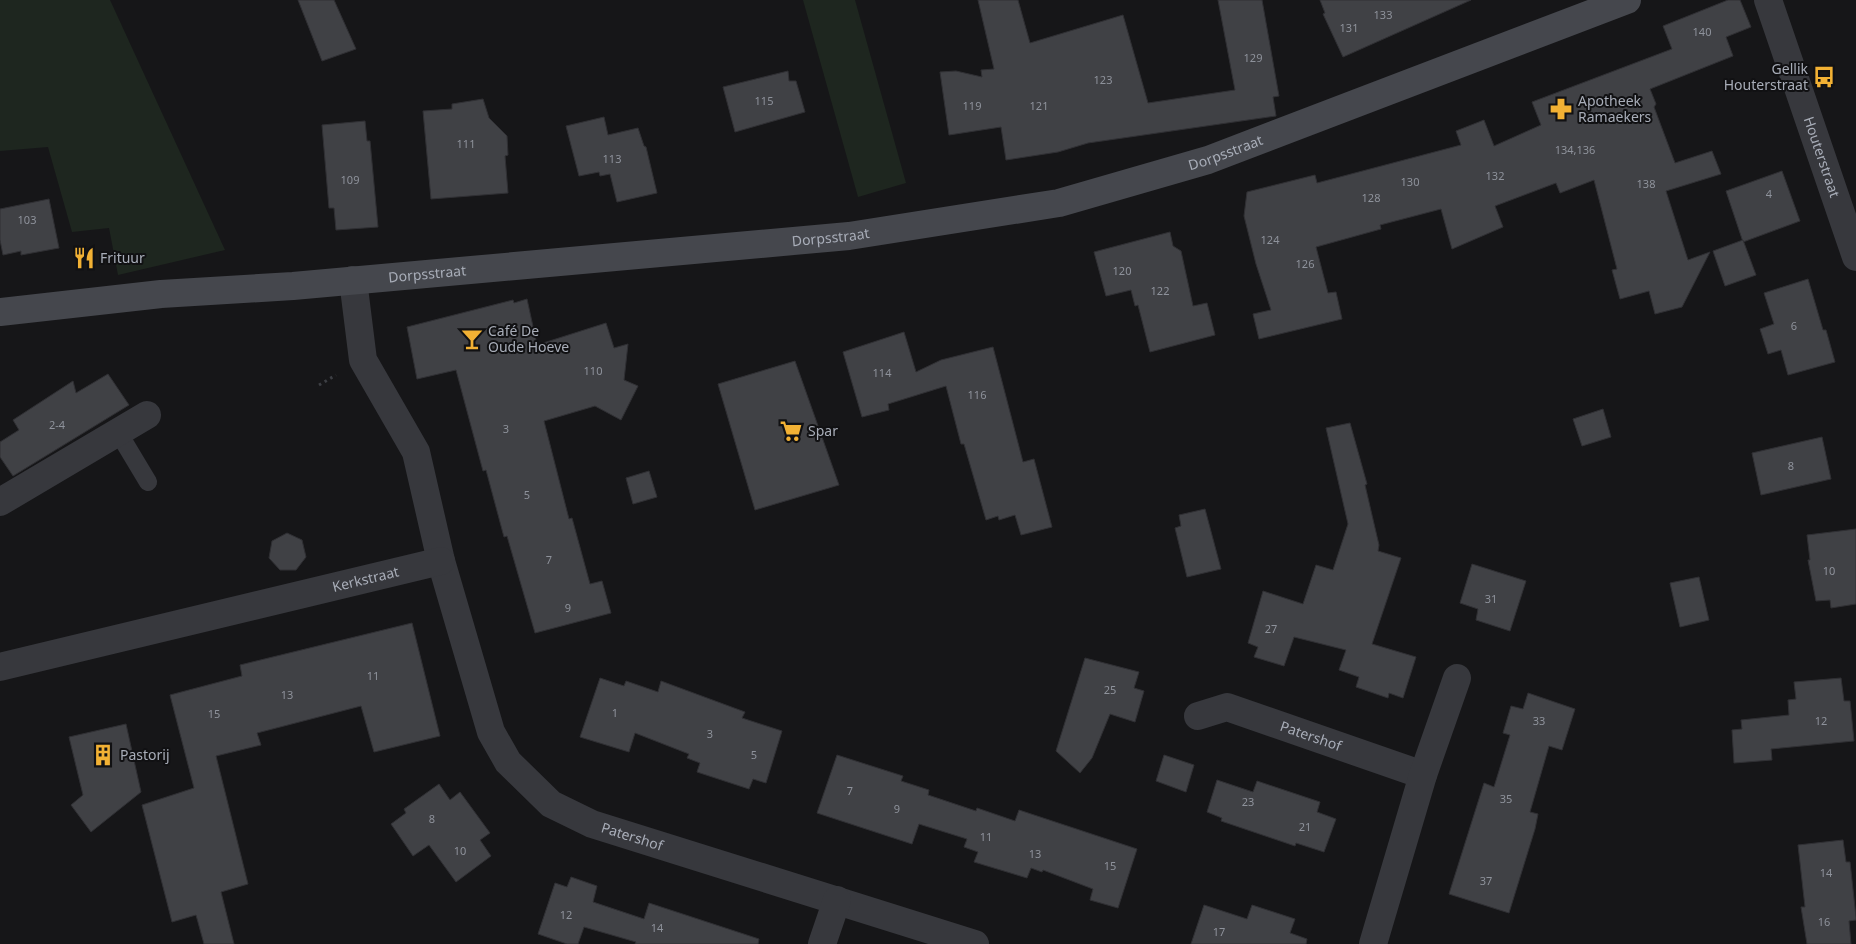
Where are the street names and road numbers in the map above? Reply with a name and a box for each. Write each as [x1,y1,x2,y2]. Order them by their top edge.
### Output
street label: Houterstraat [1800,114,1845,200]
street label: Dorpsstraat [1186,130,1265,174]
street label: Dorpsstraat [791,223,871,250]
street label: Dorpsstraat [388,260,467,286]
street label: Kerkstraat [330,561,401,596]
street label: Patershof [1278,716,1345,755]
street label: Patershof [599,817,667,855]

